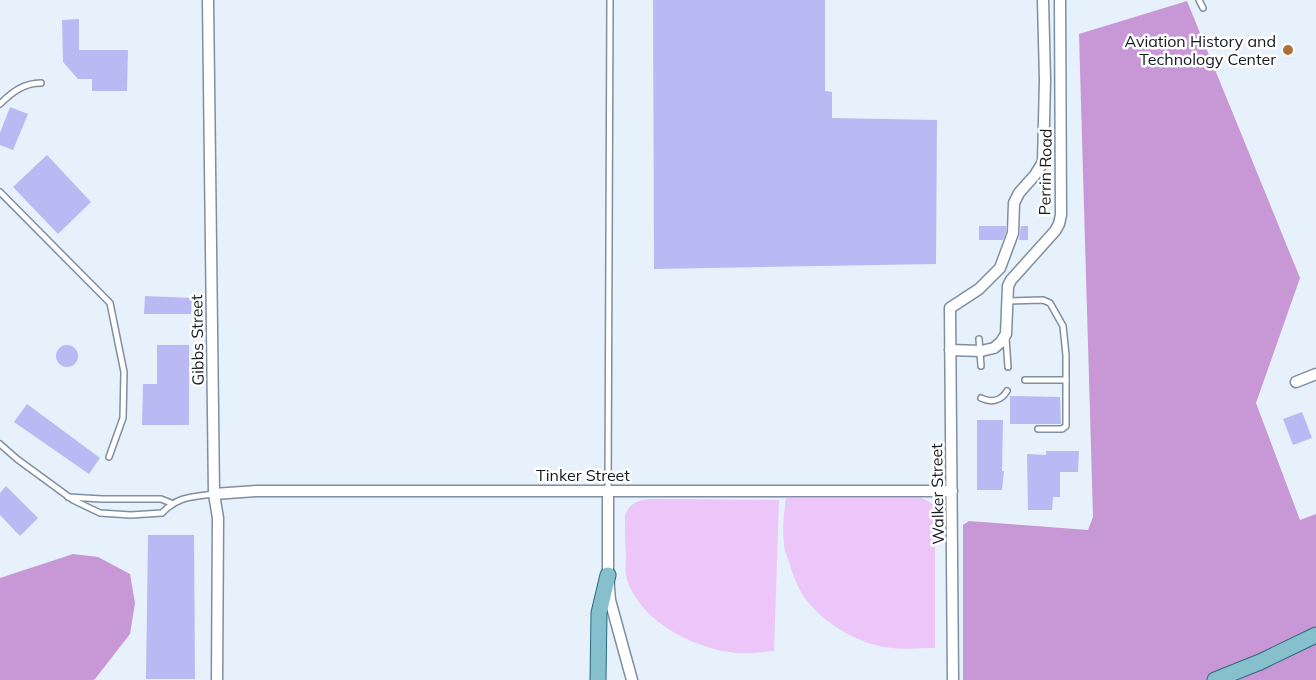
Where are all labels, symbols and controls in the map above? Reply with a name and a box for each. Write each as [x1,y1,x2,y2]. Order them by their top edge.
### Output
place label: Aviation History and Technology Center [1125,31,1276,69]
marker: Aviation History and Technology Center [1281,43,1295,57]
street label: Perrin Road [1034,128,1056,216]
street label: Gibbs Street [186,294,208,386]
street label: Walker Street [926,443,948,545]
street label: Tinker Street [536,465,630,485]

